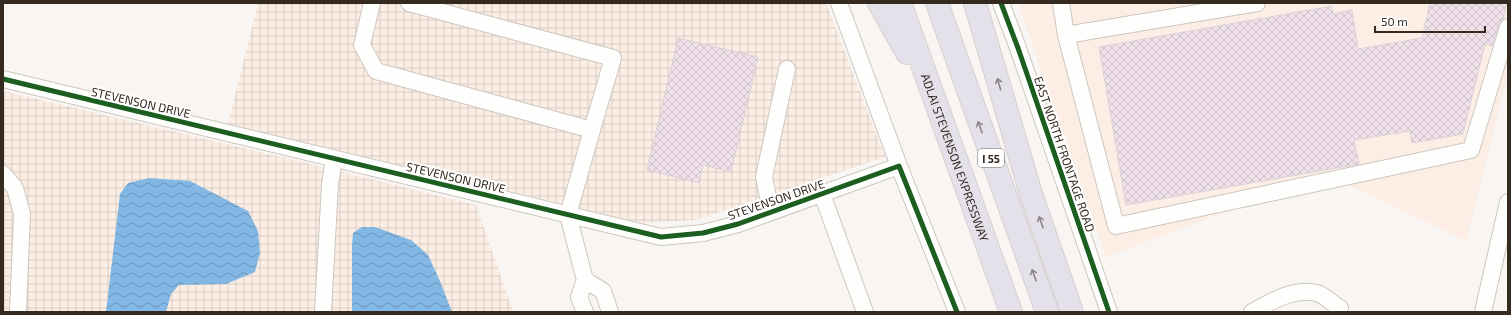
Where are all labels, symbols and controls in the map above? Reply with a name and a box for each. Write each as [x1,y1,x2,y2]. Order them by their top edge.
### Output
scale bar [1375,8,1485,34]
text: 50 m [1381,14,1408,28]
street label: ADLAI STEVENSON EXPRESSWAY [919,72,992,243]
street label: EAST NORTH FRONTAGE ROAD [1032,74,1098,234]
one-way arrow [995,78,1002,91]
street label: STEVENSON DRIVE [90,84,192,120]
one-way arrow [976,121,984,133]
road number: I 55 [978,149,1004,167]
street label: STEVENSON DRIVE [405,159,507,195]
street label: STEVENSON DRIVE [726,176,826,222]
one-way arrow [1037,216,1044,229]
one-way arrow [1029,270,1037,282]

